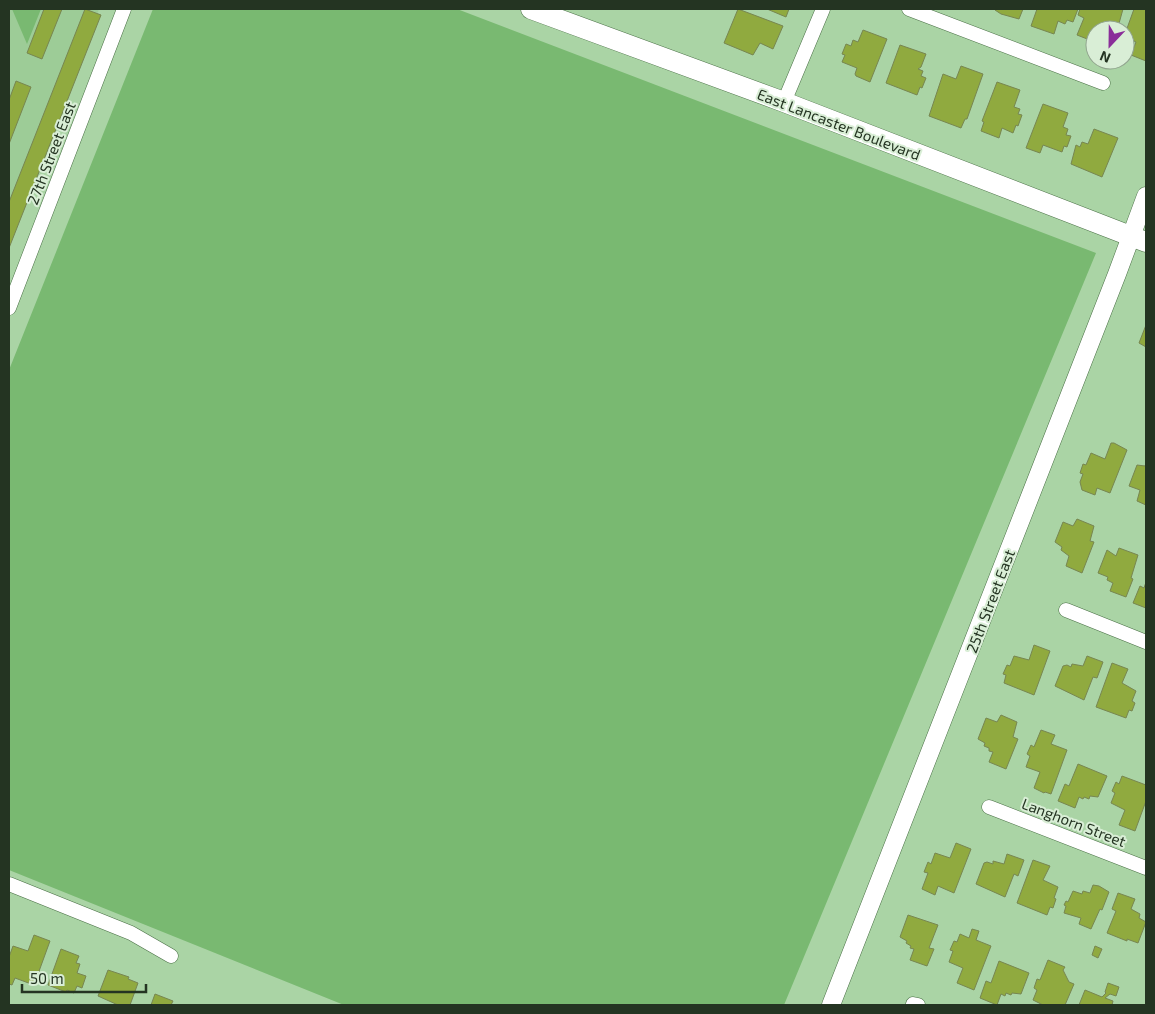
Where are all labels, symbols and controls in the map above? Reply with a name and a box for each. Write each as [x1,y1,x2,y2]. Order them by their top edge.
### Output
north arrow [1085,20,1135,70]
text: N [1097,48,1113,67]
street label: East Lancaster Boulevard [755,85,923,163]
street label: 27th Street East [23,99,79,207]
street label: 25th Street East [962,547,1018,655]
street label: Langhorn Street [1019,794,1129,850]
scale bar [22,962,146,994]
text: 50 m [30,969,64,987]

